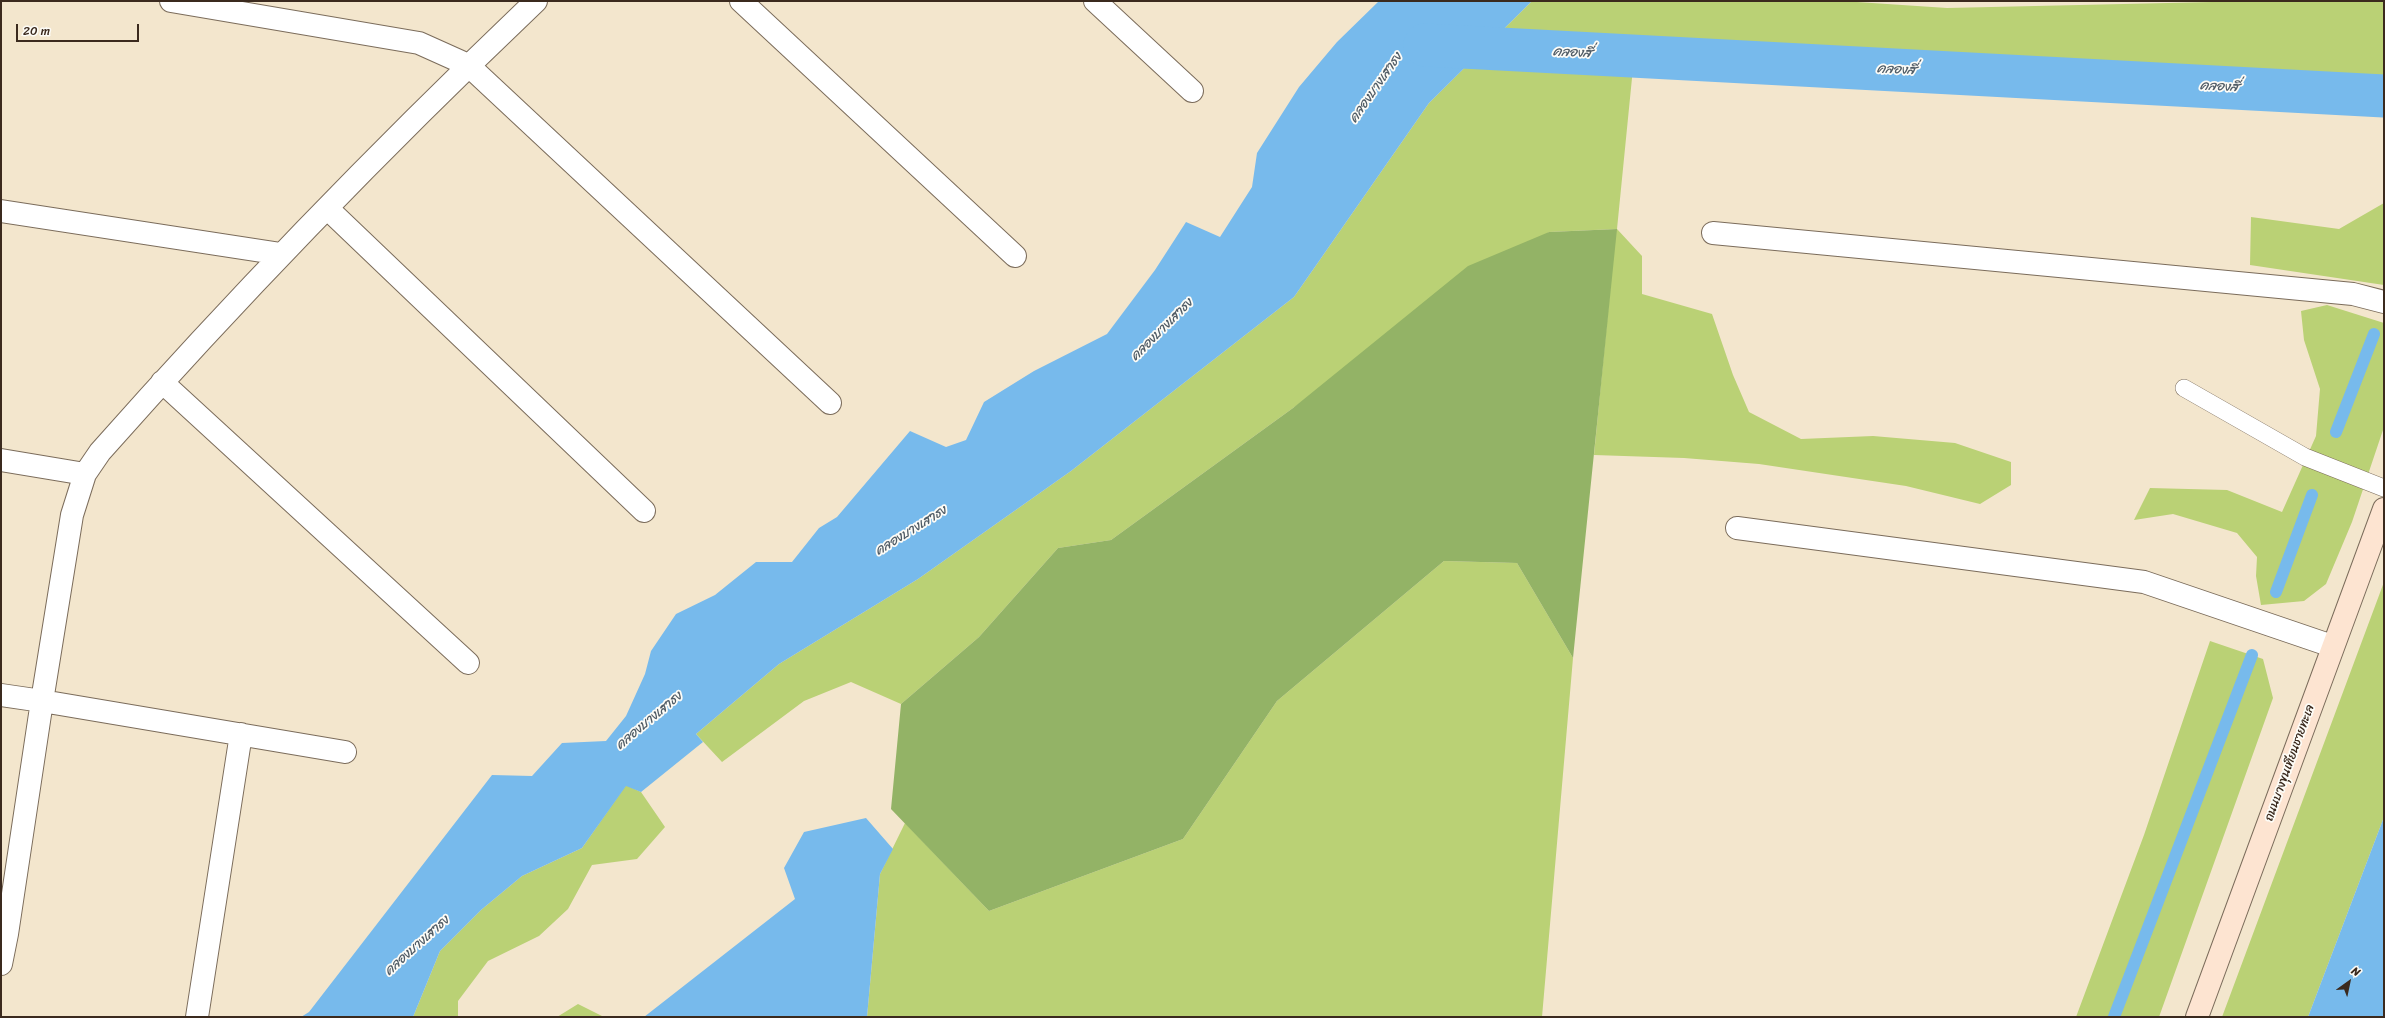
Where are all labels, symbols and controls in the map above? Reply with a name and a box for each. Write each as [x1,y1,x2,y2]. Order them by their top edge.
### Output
scale bar [18,16,141,42]
text: 20 m [23,20,50,42]
water label: คลองสี่ [1553,44,1591,62]
water label: คลองบางเสาธง [1346,50,1406,126]
water label: คลองสี่ [1877,61,1915,79]
water label: คลองสี่ [2200,78,2238,96]
water label: คลองบางเสาธง [1128,296,1196,364]
water label: คลองบางเสาธง [872,503,950,559]
water label: คลองบางเสาธง [613,689,685,753]
street label: ถนนบางขุนเทียนชายทะเล [2262,703,2318,823]
water label: คลองบางเสาธง [382,913,452,979]
text: N [2347,961,2364,982]
north arrow [2329,962,2369,1002]

